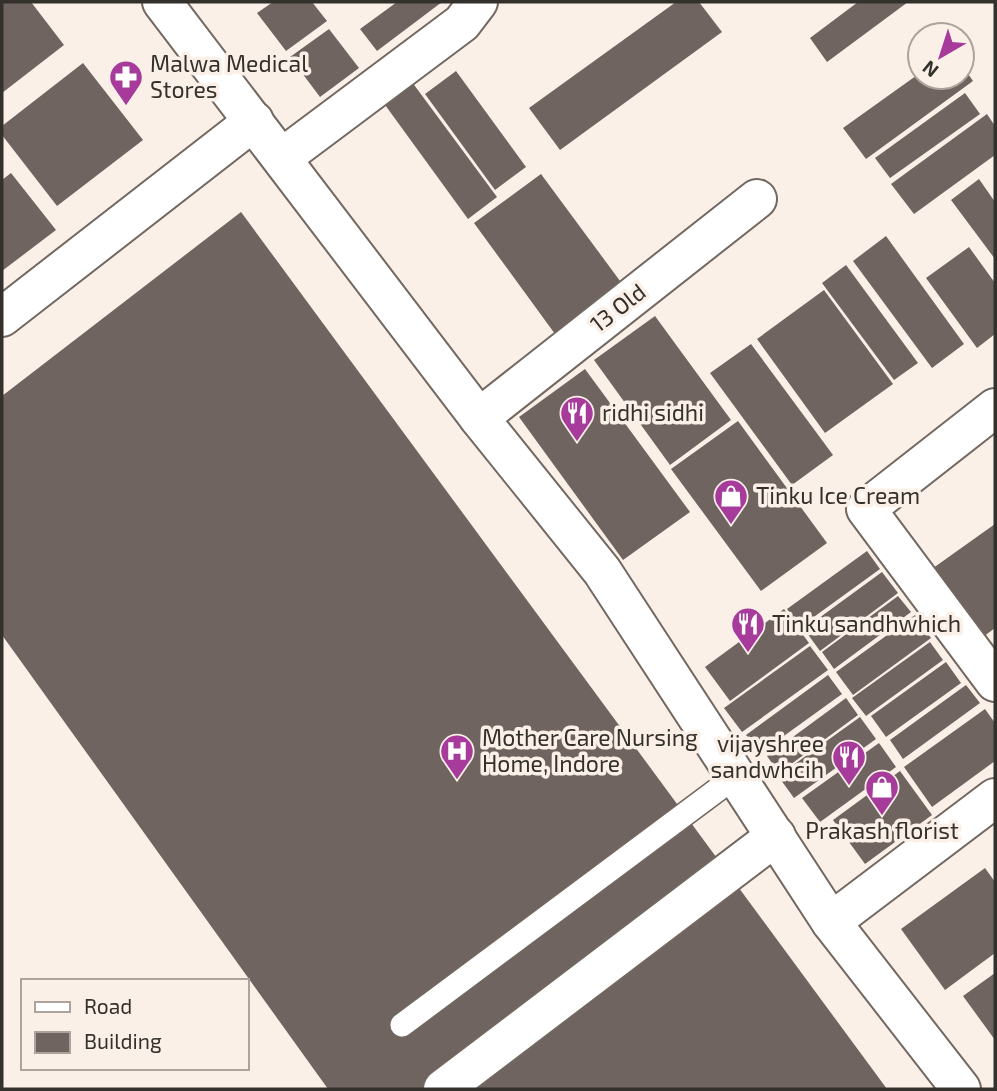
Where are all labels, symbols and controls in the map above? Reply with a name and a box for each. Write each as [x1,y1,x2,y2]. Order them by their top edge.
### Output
north arrow [906,21,976,91]
place label: Malwa Medical Stores [150,49,308,103]
text: N [917,56,943,83]
pharmacy icon: Malwa Medical Stores [107,58,145,107]
street label: 13 Old [584,277,651,337]
restaurant icon: ridhi sidhi [558,394,596,443]
place label: ridhi sidhi [602,398,704,426]
shop icon: Tinku Ice Cream [712,477,750,526]
place label: Tinku Ice Cream [756,481,920,509]
restaurant icon: Tinku sandhwhich [729,605,767,654]
place label: Tinku sandhwhich [772,609,961,637]
place label: Mother Care Nursing Home, Indore [482,723,698,777]
place label: vijayshree sandwhcih [711,729,824,783]
hospital icon: Mother Care Nursing Home, Indore [438,732,476,781]
restaurant icon: vijayshree sandwhcih [830,738,868,787]
shop icon: Prakash florist [863,768,901,817]
place label: Prakash florist [805,816,959,844]
legend [21,979,248,1070]
text: Road [84,993,132,1018]
text: Building [84,1028,162,1053]

